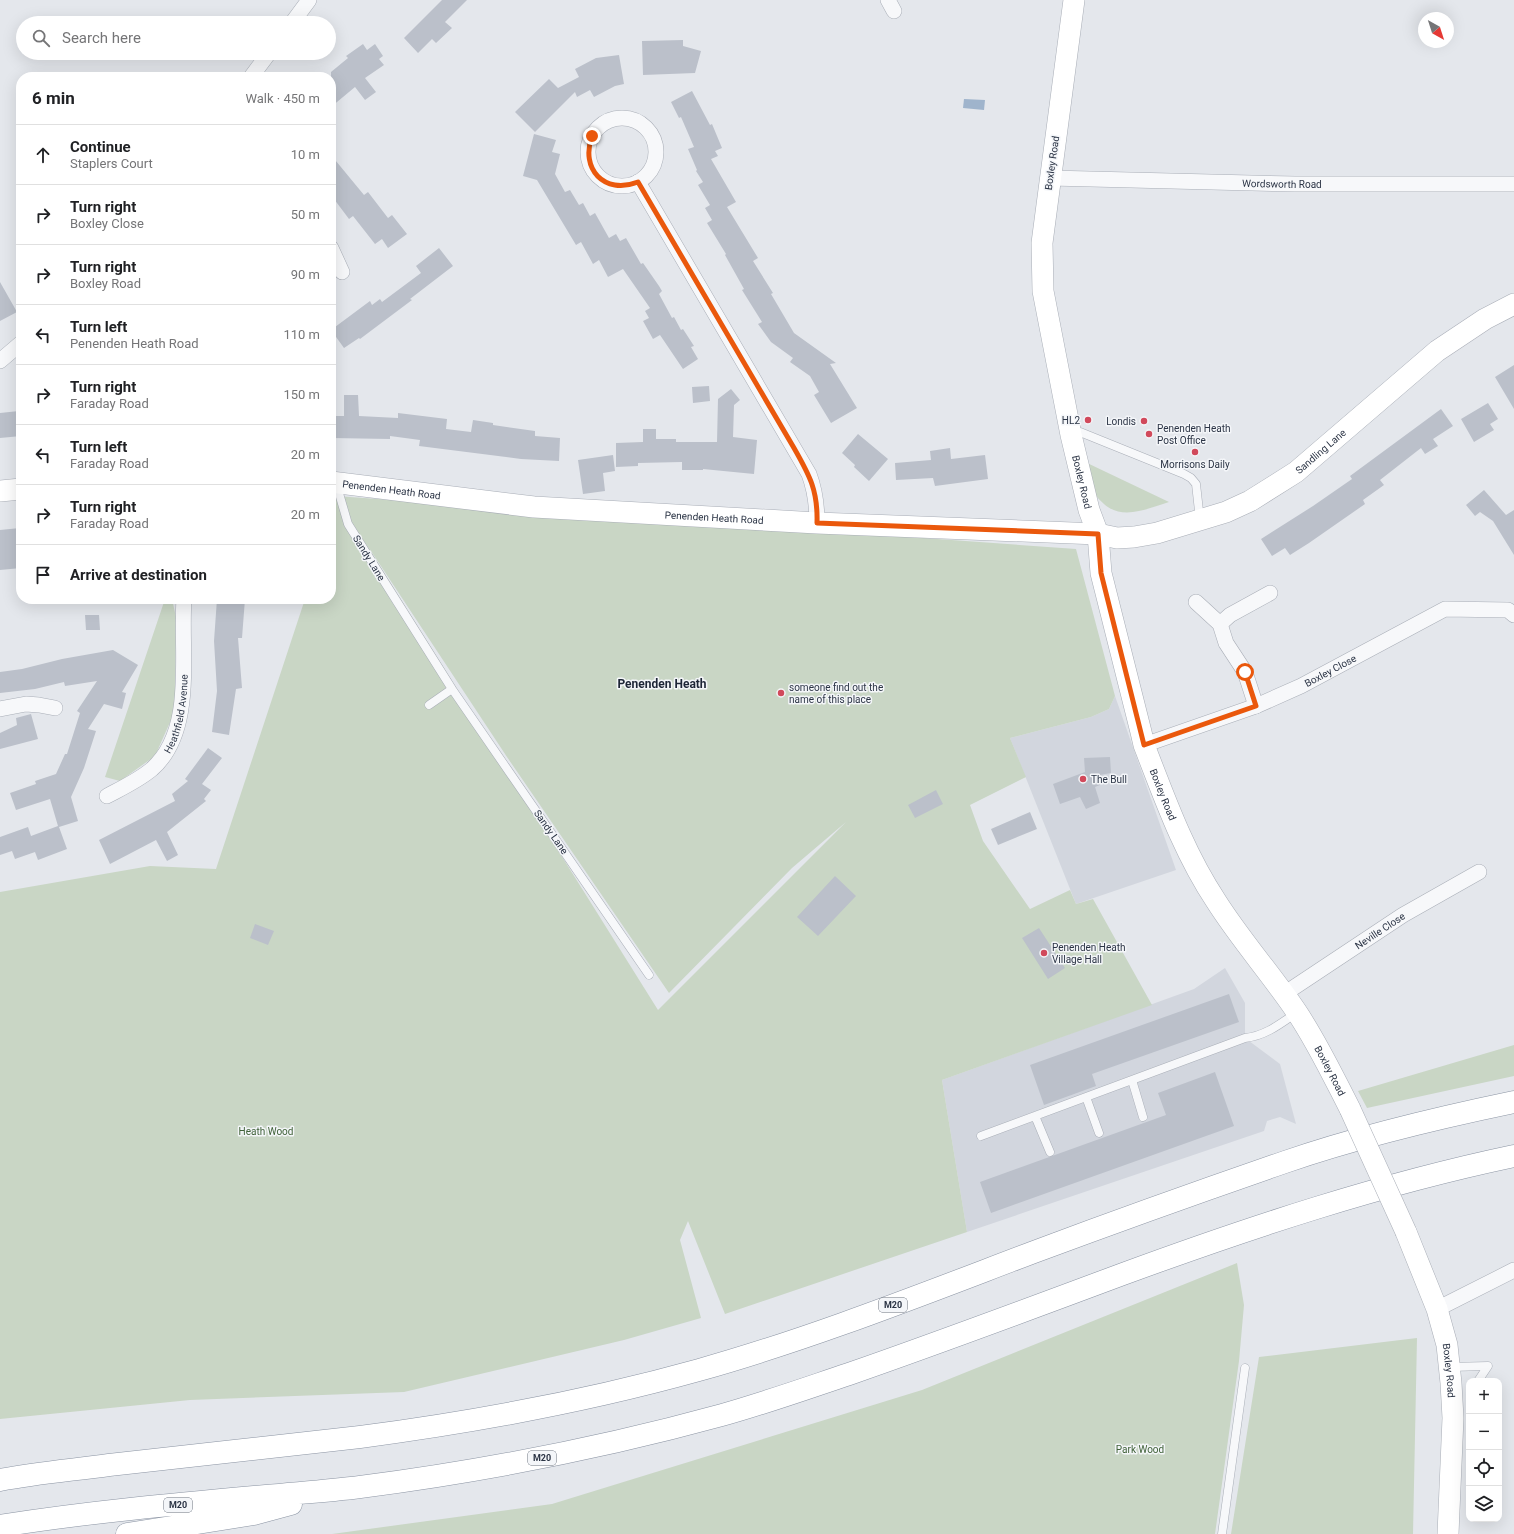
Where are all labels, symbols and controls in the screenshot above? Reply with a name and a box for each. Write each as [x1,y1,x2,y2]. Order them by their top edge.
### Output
north arrow [1418,12,1454,48]
search box [16,16,336,60]
icon: search [30,27,52,49]
text: Search here [62,29,141,47]
text: 6 min [32,88,75,108]
text: Walk · 450 m [245,91,320,106]
route end [583,127,601,145]
street label: Boxley Road [1043,135,1061,191]
text: Continue [70,138,131,156]
icon: ahead [32,144,54,166]
text: 10 m [291,147,320,162]
text: Staplers Court [70,156,153,171]
street label: Wordsworth Road [1242,177,1322,190]
text: Turn right [70,198,136,216]
icon: right [32,204,54,226]
text: 50 m [291,207,320,222]
text: Boxley Close [70,216,144,231]
text: Turn right [70,258,136,276]
icon: right [32,264,54,286]
text: 90 m [291,267,320,282]
text: Boxley Road [70,276,141,291]
text: Turn left [70,318,127,336]
icon: left [32,324,54,346]
text: 110 m [283,327,320,342]
text: Penenden Heath Road [70,336,199,351]
text: Turn right [70,378,136,396]
icon: right [32,384,54,406]
text: 150 m [283,387,320,402]
text: Faraday Road [70,396,149,411]
place label: HL2 [1062,415,1080,426]
marker: HL2 [1083,415,1093,425]
place label: Londis [1106,416,1136,427]
marker: Londis [1139,416,1149,426]
place label: Penenden Heath Post Office [1157,423,1231,446]
street label: Sandling Lane [1293,426,1348,476]
marker: Penenden Heath Post Office [1144,429,1154,439]
text: Turn left [70,438,127,456]
icon: left [32,444,54,466]
text: 20 m [291,447,320,462]
marker: Morrisons Daily [1190,447,1200,457]
street label: Boxley Road [1071,454,1094,510]
text: Faraday Road [70,456,149,471]
place label: Morrisons Daily [1160,459,1230,470]
street label: Penenden Heath Road [342,478,441,501]
text: Turn right [70,498,136,516]
icon: right [32,504,54,526]
text: 20 m [291,507,320,522]
street label: Penenden Heath Road [664,509,764,525]
text: Faraday Road [70,516,149,531]
street label: Sandy Lane [351,533,387,583]
icon: arrive [32,564,54,586]
text: Arrive at destination [70,566,207,584]
street label: Boxley Close [1303,652,1358,689]
route start [1236,663,1254,681]
street label: Heathfield Avenue [161,674,189,755]
district label: Penenden Heath [617,677,707,691]
place label: someone find out the name of this place [789,682,883,705]
marker: someone find out the name of this place [776,688,786,698]
street label: Boxley Road [1148,767,1179,822]
marker: The Bull [1078,774,1088,784]
place label: The Bull [1091,774,1127,785]
street label: Sandy Lane [532,808,570,856]
street label: Neville Close [1353,910,1407,951]
place label: Penenden Heath Village Hall [1052,942,1126,965]
marker: Penenden Heath Village Hall [1039,948,1049,958]
street label: Boxley Road [1313,1044,1348,1097]
park label: Heath Wood [239,1126,293,1137]
road number: M20 [879,1298,907,1312]
street label: Boxley Road [1441,1343,1457,1398]
map controls [1466,1378,1502,1522]
button: + [1466,1378,1502,1414]
button: − [1466,1414,1502,1450]
park label: Park Wood [1116,1444,1164,1455]
button: locate [1466,1450,1502,1486]
road number: M20 [528,1451,556,1465]
button: layers [1466,1486,1502,1522]
road number: M20 [164,1498,192,1512]

